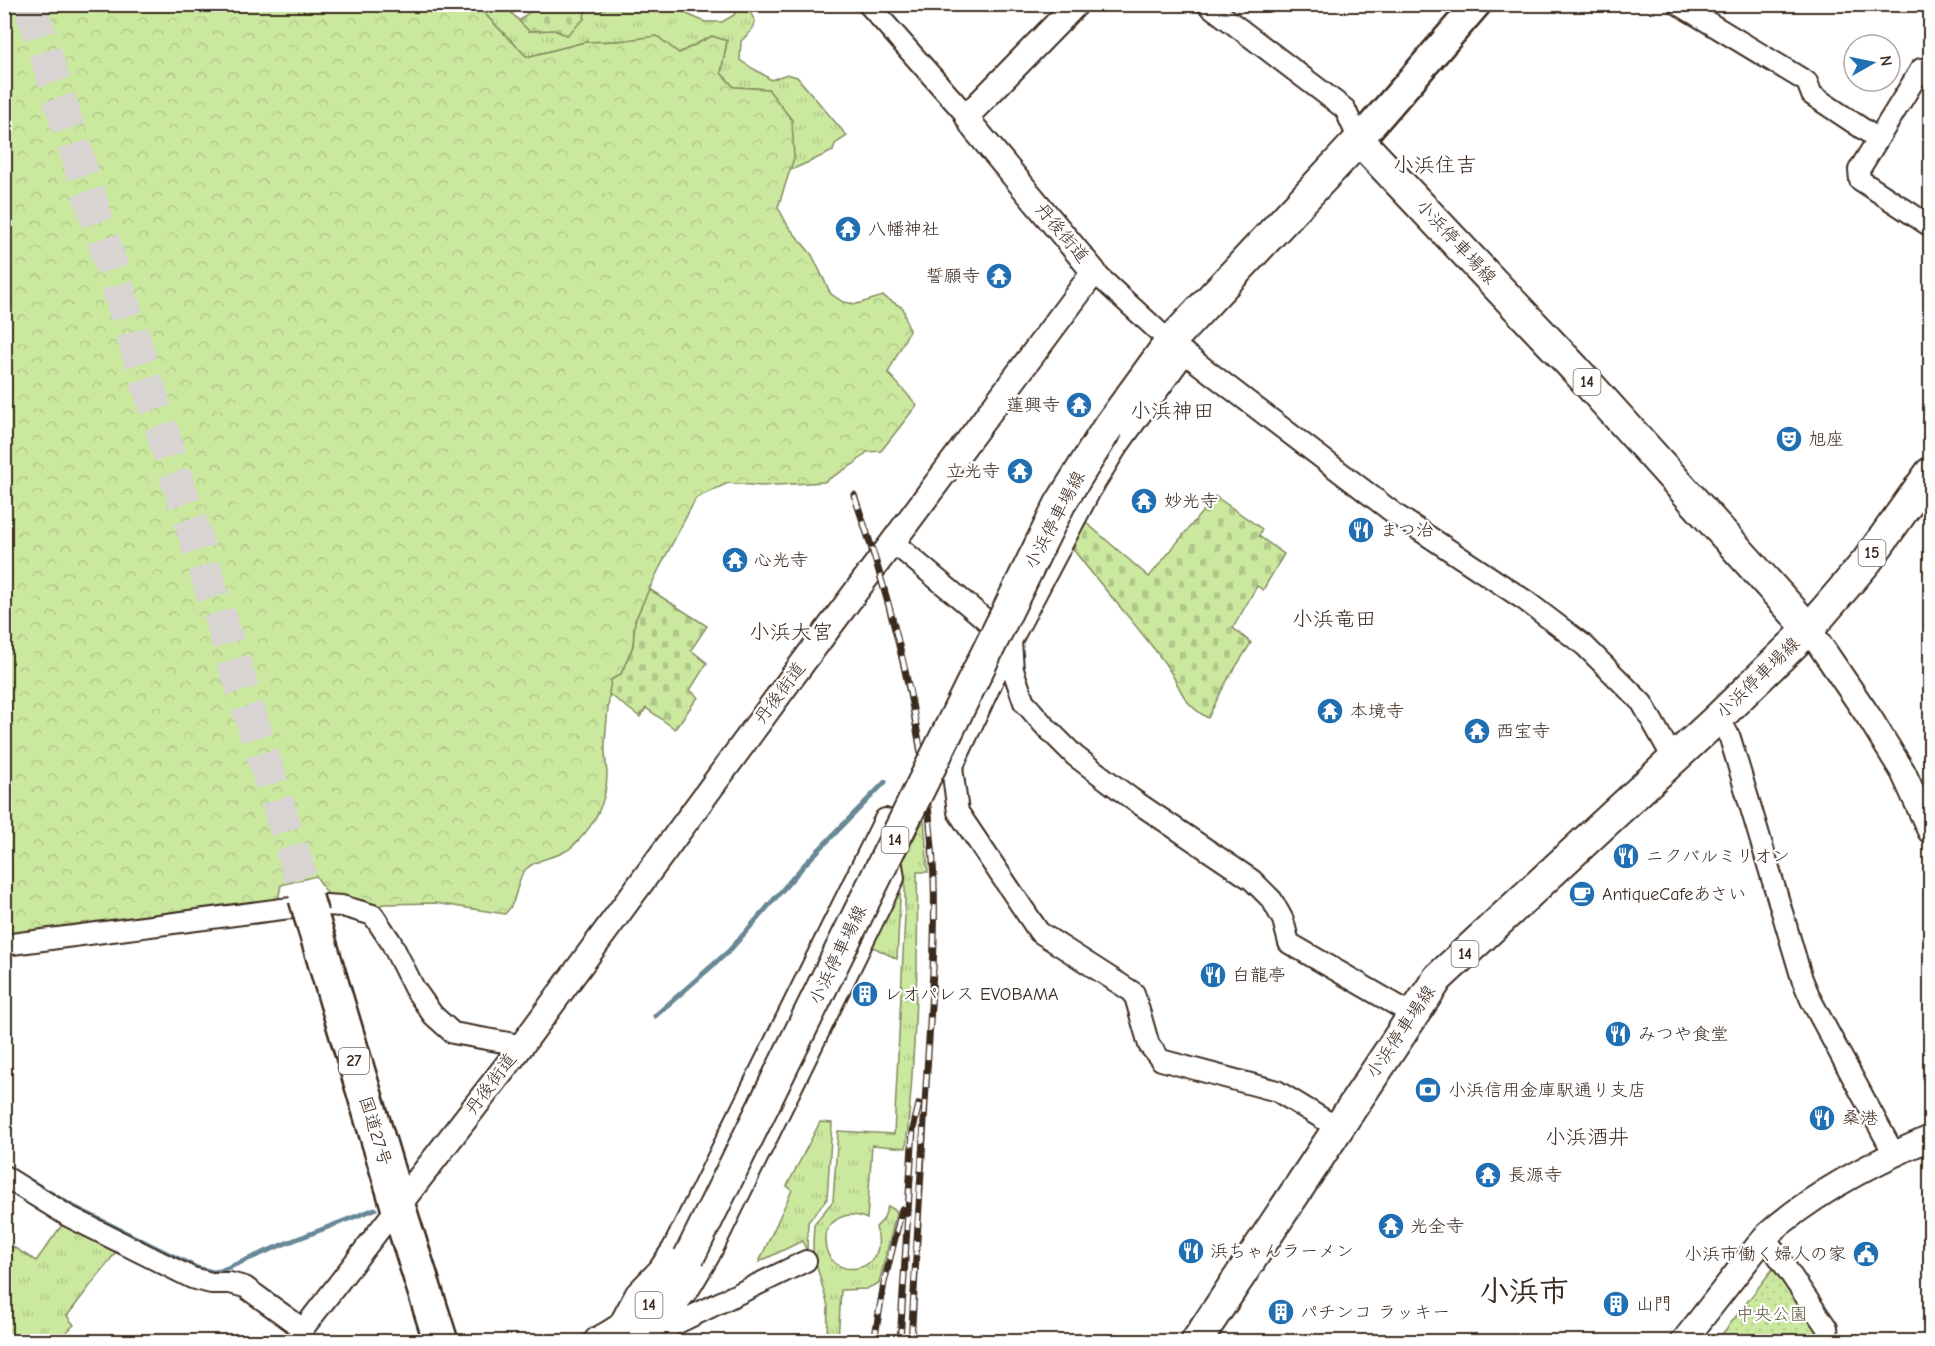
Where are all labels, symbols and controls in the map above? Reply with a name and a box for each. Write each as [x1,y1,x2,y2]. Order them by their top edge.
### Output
north arrow [1842,33,1902,93]
text: N [1876,54,1896,67]
district label: 小浜住吉 [1393,153,1477,177]
street label: 小浜停車場線 [1411,195,1501,289]
street label: 丹後街道 [1031,199,1093,267]
temple icon: 八幡神社 [833,214,863,244]
place label: 八幡神社 [868,219,940,240]
temple icon: 誓願寺 [984,261,1014,291]
place label: 誓願寺 [926,266,980,287]
road number: 14 [1574,369,1600,395]
temple icon: 蓮興寺 [1064,390,1094,420]
place label: 蓮興寺 [1006,395,1060,416]
district label: 小浜神田 [1130,399,1214,423]
theatre icon: 旭座 [1774,424,1804,454]
place label: 旭座 [1808,429,1844,450]
temple icon: 立光寺 [1005,456,1035,486]
place label: 立光寺 [946,461,1000,482]
street label: 小浜停車場線 [1020,467,1090,573]
temple icon: 妙光寺 [1129,486,1159,516]
place label: 妙光寺 [1164,491,1218,512]
restaurant icon: まつ治 [1346,515,1376,545]
place label: まつ治 [1380,520,1434,541]
road number: 15 [1858,540,1886,566]
temple icon: 心光寺 [720,545,750,575]
place label: 心光寺 [754,550,808,571]
district label: 小浜竜田 [1292,607,1376,631]
district label: 小浜大宮 [749,620,833,644]
street label: 小浜停車場線 [1712,633,1804,723]
street label: 丹後街道 [750,658,810,728]
temple icon: 本境寺 [1315,696,1345,726]
place label: 本境寺 [1350,701,1404,722]
temple icon: 西宝寺 [1462,716,1492,746]
place label: 西宝寺 [1496,721,1550,742]
road number: 14 [882,827,908,853]
restaurant icon: ニクバルミリオン [1611,841,1641,871]
place label: ニクバルミリオン [1646,846,1790,867]
cafe icon: AntiqueCafeあさい [1567,879,1597,909]
place label: AntiqueCafeあさい [1602,884,1746,905]
street label: 小浜停車場線 [805,902,871,1008]
road number: 14 [1452,941,1478,967]
restaurant icon: 白龍亭 [1198,960,1228,990]
place label: 白龍亭 [1232,965,1286,986]
building icon: レオパレス EVOBAMA [850,979,880,1009]
street label: 小浜停車場線 [1362,981,1440,1083]
place label: レオパレス EVOBAMA [884,984,1059,1005]
restaurant icon: みつや食堂 [1603,1019,1633,1049]
place label: みつや食堂 [1638,1024,1728,1045]
road number: 27 [339,1048,369,1074]
street label: 丹後街道 [461,1049,521,1119]
bank icon: 小浜信用金庫駅通り支店 [1413,1075,1443,1105]
place label: 小浜信用金庫駅通り支店 [1448,1080,1646,1101]
street label: 国道27号 [354,1094,396,1168]
restaurant icon: 桑港 [1807,1103,1837,1133]
place label: 桑港 [1842,1108,1878,1129]
district label: 小浜酒井 [1545,1125,1629,1149]
temple icon: 長源寺 [1473,1160,1503,1190]
place label: 長源寺 [1508,1165,1562,1186]
temple icon: 光全寺 [1376,1211,1406,1241]
place label: 光全寺 [1410,1216,1464,1237]
restaurant icon: 浜ちゃんラーメン [1176,1236,1206,1266]
public building icon: 小浜市働く婦人の家 [1851,1239,1881,1269]
place label: 浜ちゃんラーメン [1210,1241,1354,1262]
place label: 小浜市働く婦人の家 [1684,1244,1846,1265]
district label: 小浜市 [1479,1274,1569,1309]
building icon: 山門 [1601,1289,1631,1319]
road number: 14 [636,1292,662,1318]
place label: 山門 [1636,1294,1672,1315]
building icon: パチンコ ラッキー [1266,1297,1296,1327]
place label: パチンコ ラッキー [1300,1302,1450,1323]
park label: 中央公園 [1736,1304,1808,1325]

